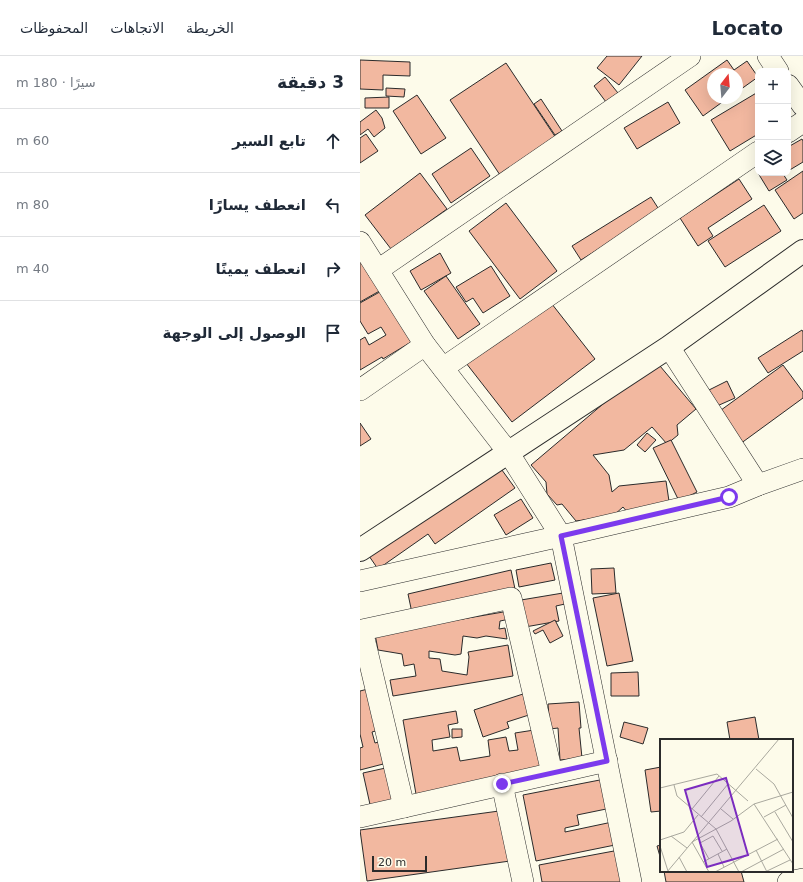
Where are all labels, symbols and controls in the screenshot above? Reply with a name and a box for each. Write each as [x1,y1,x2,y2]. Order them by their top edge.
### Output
text: Locato [712,17,783,39]
text: المحفوظات [20,20,88,36]
text: الاتجاهات [110,20,164,36]
text: الخريطة [186,20,234,36]
north arrow [707,68,743,104]
map controls [755,68,791,176]
button: + [755,68,791,104]
text: 3 دقيقة [277,72,344,92]
text: سيرًا · 180 m [16,75,96,90]
button: − [755,104,791,140]
icon: ahead [322,130,344,152]
text: تابع السير [232,132,306,150]
text: 60 m [16,133,49,148]
button: layers [755,140,791,176]
icon: left [322,194,344,216]
text: انعطف يسارًا [209,196,306,214]
text: 80 m [16,197,49,212]
icon: right [322,258,344,280]
text: انعطف يمينًا [215,260,306,278]
text: 40 m [16,261,49,276]
icon: arrive [322,322,344,344]
text: الوصول إلى الوجهة [163,324,306,342]
route start [720,488,738,506]
inset map [660,739,793,872]
route end [493,775,511,793]
scale bar [372,854,427,873]
text: 20 m [378,856,406,869]

